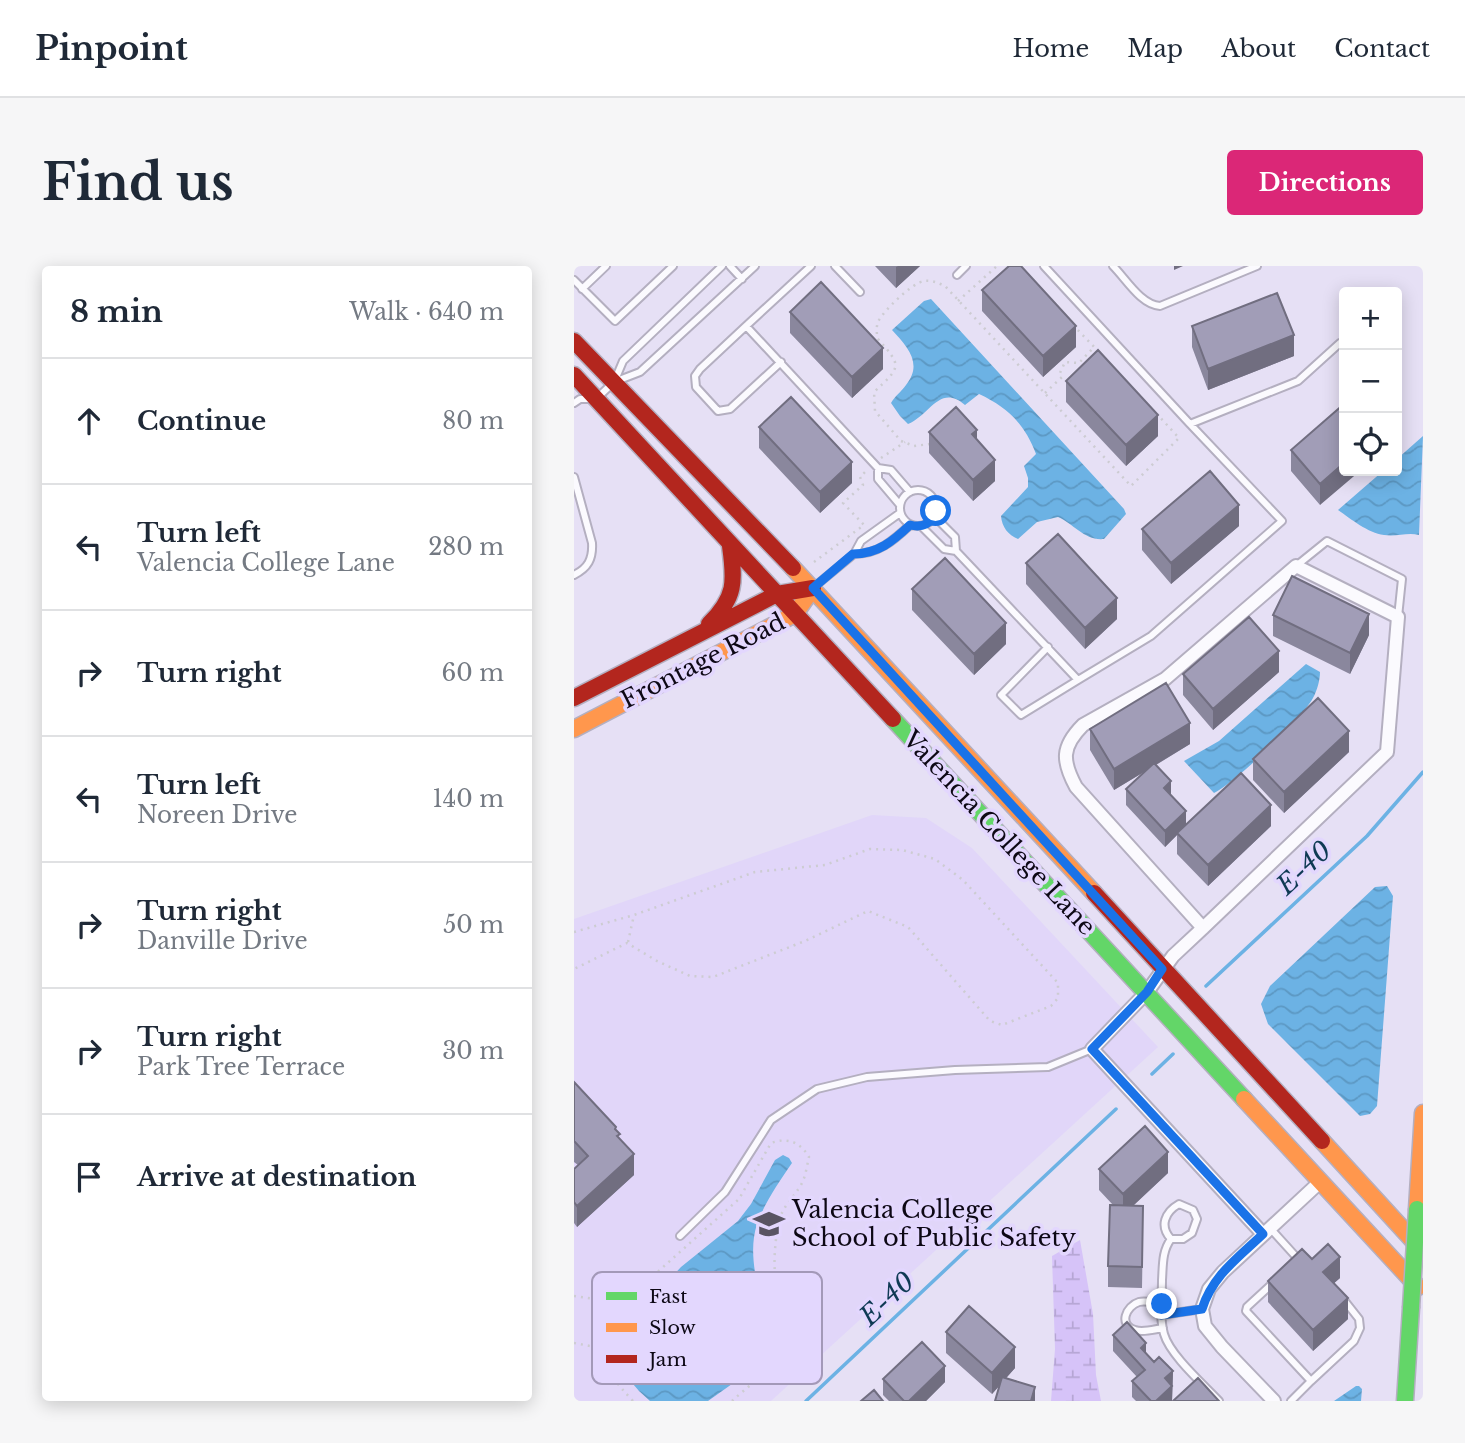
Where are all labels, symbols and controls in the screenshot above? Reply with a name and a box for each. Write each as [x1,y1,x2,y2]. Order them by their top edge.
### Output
text: Pinpoint [35,28,188,69]
text: Home [1013,34,1089,63]
text: Map [1127,34,1183,63]
text: About [1221,34,1296,63]
text: Contact [1334,34,1430,63]
button: Directions [1227,150,1423,215]
text: Find us [42,152,234,213]
map controls [1339,287,1402,476]
button: + [1339,287,1402,350]
text: 8 min [70,293,163,330]
text: Walk · 640 m [349,298,504,326]
button: − [1339,350,1402,413]
icon: ahead [70,402,108,440]
text: Continue [137,405,266,437]
text: 80 m [442,407,504,435]
button: locate [1339,413,1402,476]
route start [920,495,951,526]
text: Turn left [137,517,261,549]
icon: left [70,528,108,566]
text: 280 m [428,533,504,561]
text: Valencia College Lane [137,549,395,577]
street label: Frontage Road [616,607,790,714]
icon: right [70,654,108,692]
text: Turn right [137,657,282,689]
text: 60 m [442,659,504,687]
street label: Valencia College Lane [896,724,1102,941]
text: Turn left [137,769,261,801]
icon: left [70,780,108,818]
text: 140 m [433,785,504,813]
text: Noreen Drive [137,801,297,829]
water label: E-40 [1269,835,1338,902]
text: Turn right [137,895,282,927]
icon: right [70,906,108,944]
text: 50 m [443,911,504,939]
text: Danville Drive [137,927,308,955]
text: Turn right [137,1021,282,1053]
icon: right [70,1032,108,1070]
text: 30 m [442,1037,504,1065]
text: Park Tree Terrace [137,1053,345,1081]
icon: arrive [70,1158,108,1196]
text: Arrive at destination [137,1161,417,1193]
place label: Valencia College School of Public Safety [791,1195,1077,1252]
school or university icon: Valencia College School of Public Safety [752,1207,786,1241]
water label: E-40 [852,1266,921,1333]
legend [592,1272,822,1384]
text: Fast [649,1285,688,1308]
route end [1146,1288,1177,1319]
text: Slow [649,1316,696,1339]
text: Jam [646,1348,687,1371]

